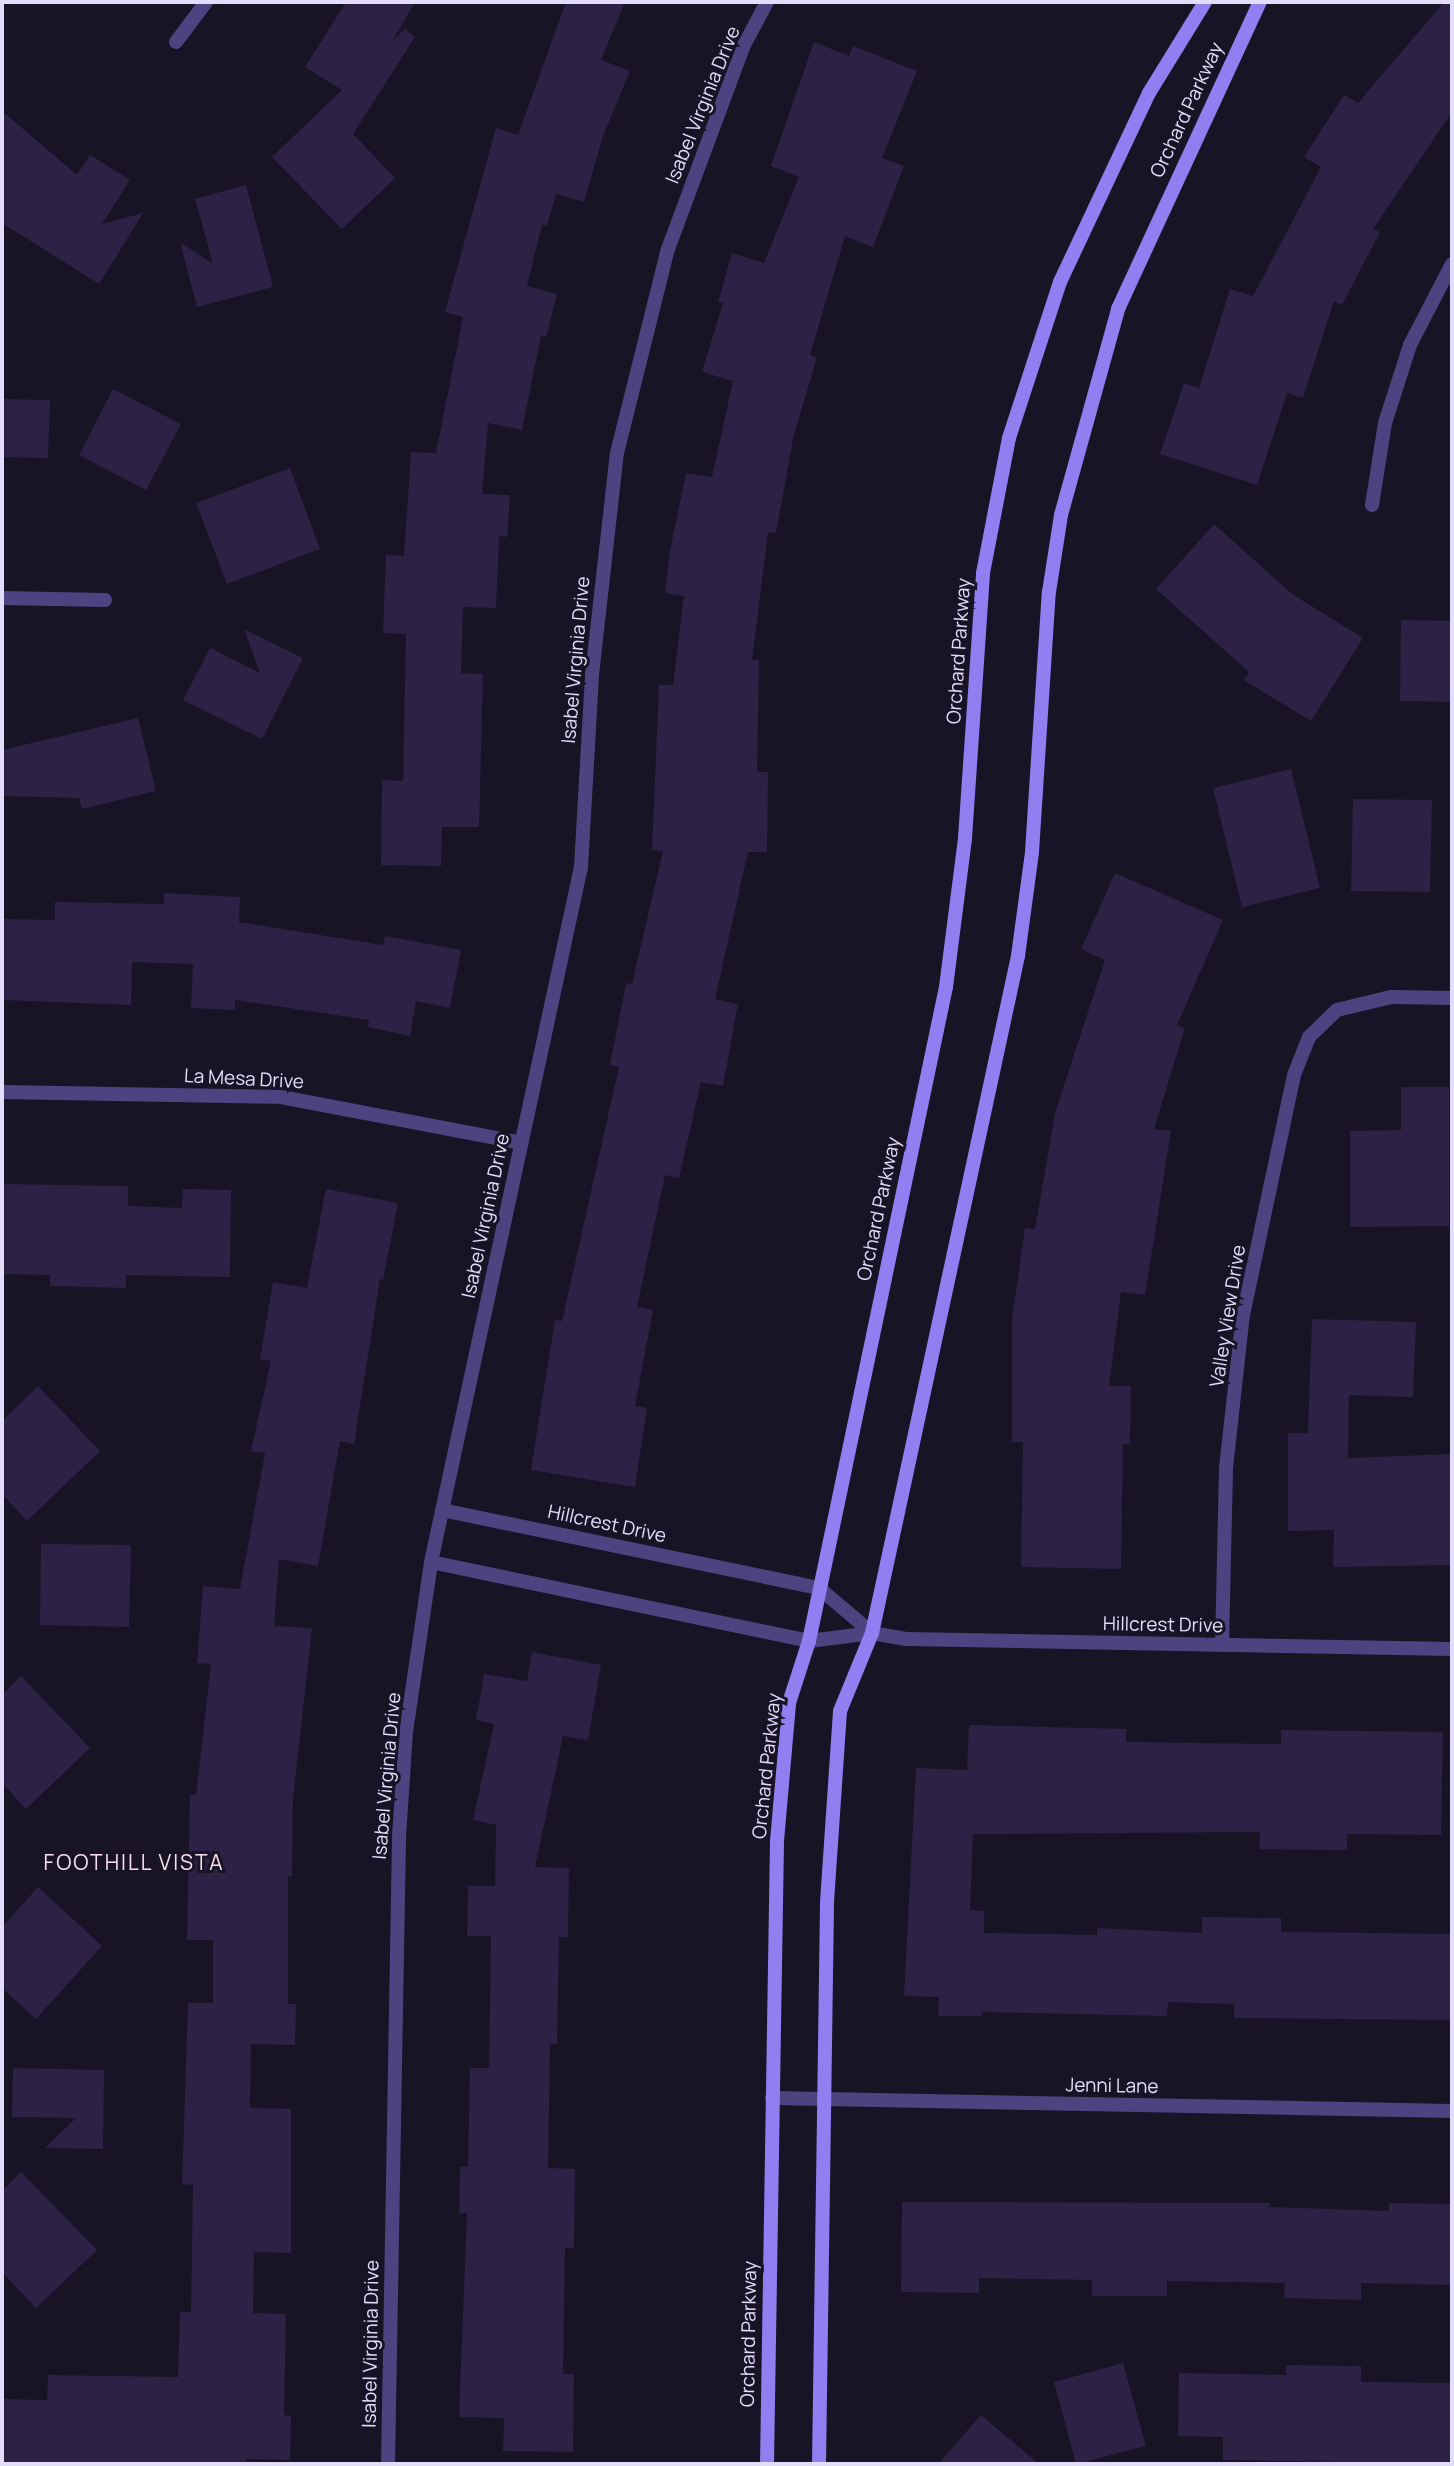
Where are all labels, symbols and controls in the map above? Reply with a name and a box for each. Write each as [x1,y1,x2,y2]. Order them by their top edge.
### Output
street label: Isabel Virginia Drive [661,23,745,187]
street label: Orchard Parkway [1146,39,1228,181]
street label: Isabel Virginia Drive [557,575,595,745]
street label: Orchard Parkway [943,577,975,725]
street label: La Mesa Drive [184,1064,304,1094]
street label: Isabel Virginia Drive [457,1132,515,1300]
street label: Orchard Parkway [853,1135,905,1283]
street label: Valley View Drive [1205,1243,1251,1389]
street label: Hillcrest Drive [546,1500,668,1548]
street label: Hillcrest Drive [1103,1613,1223,1637]
street label: Isabel Virginia Drive [368,1691,406,1861]
street label: Orchard Parkway [748,1692,786,1840]
district label: FOOTHILL VISTA [45,1849,223,1875]
street label: Jenni Lane [1065,2074,1159,2098]
street label: Isabel Virginia Drive [358,2260,384,2428]
street label: Orchard Parkway [736,2261,762,2407]

